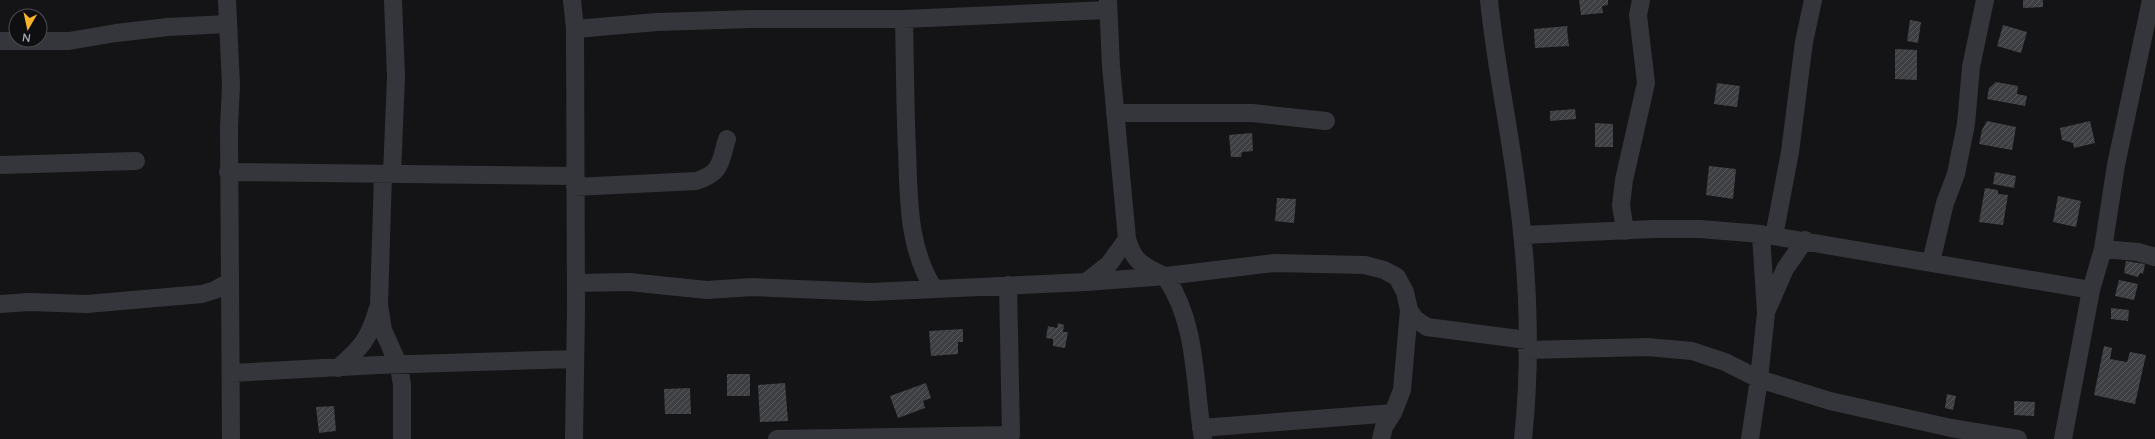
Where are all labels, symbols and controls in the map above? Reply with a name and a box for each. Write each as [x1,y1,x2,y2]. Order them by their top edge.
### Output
north arrow [8,8,48,48]
text: N [21,31,32,45]

